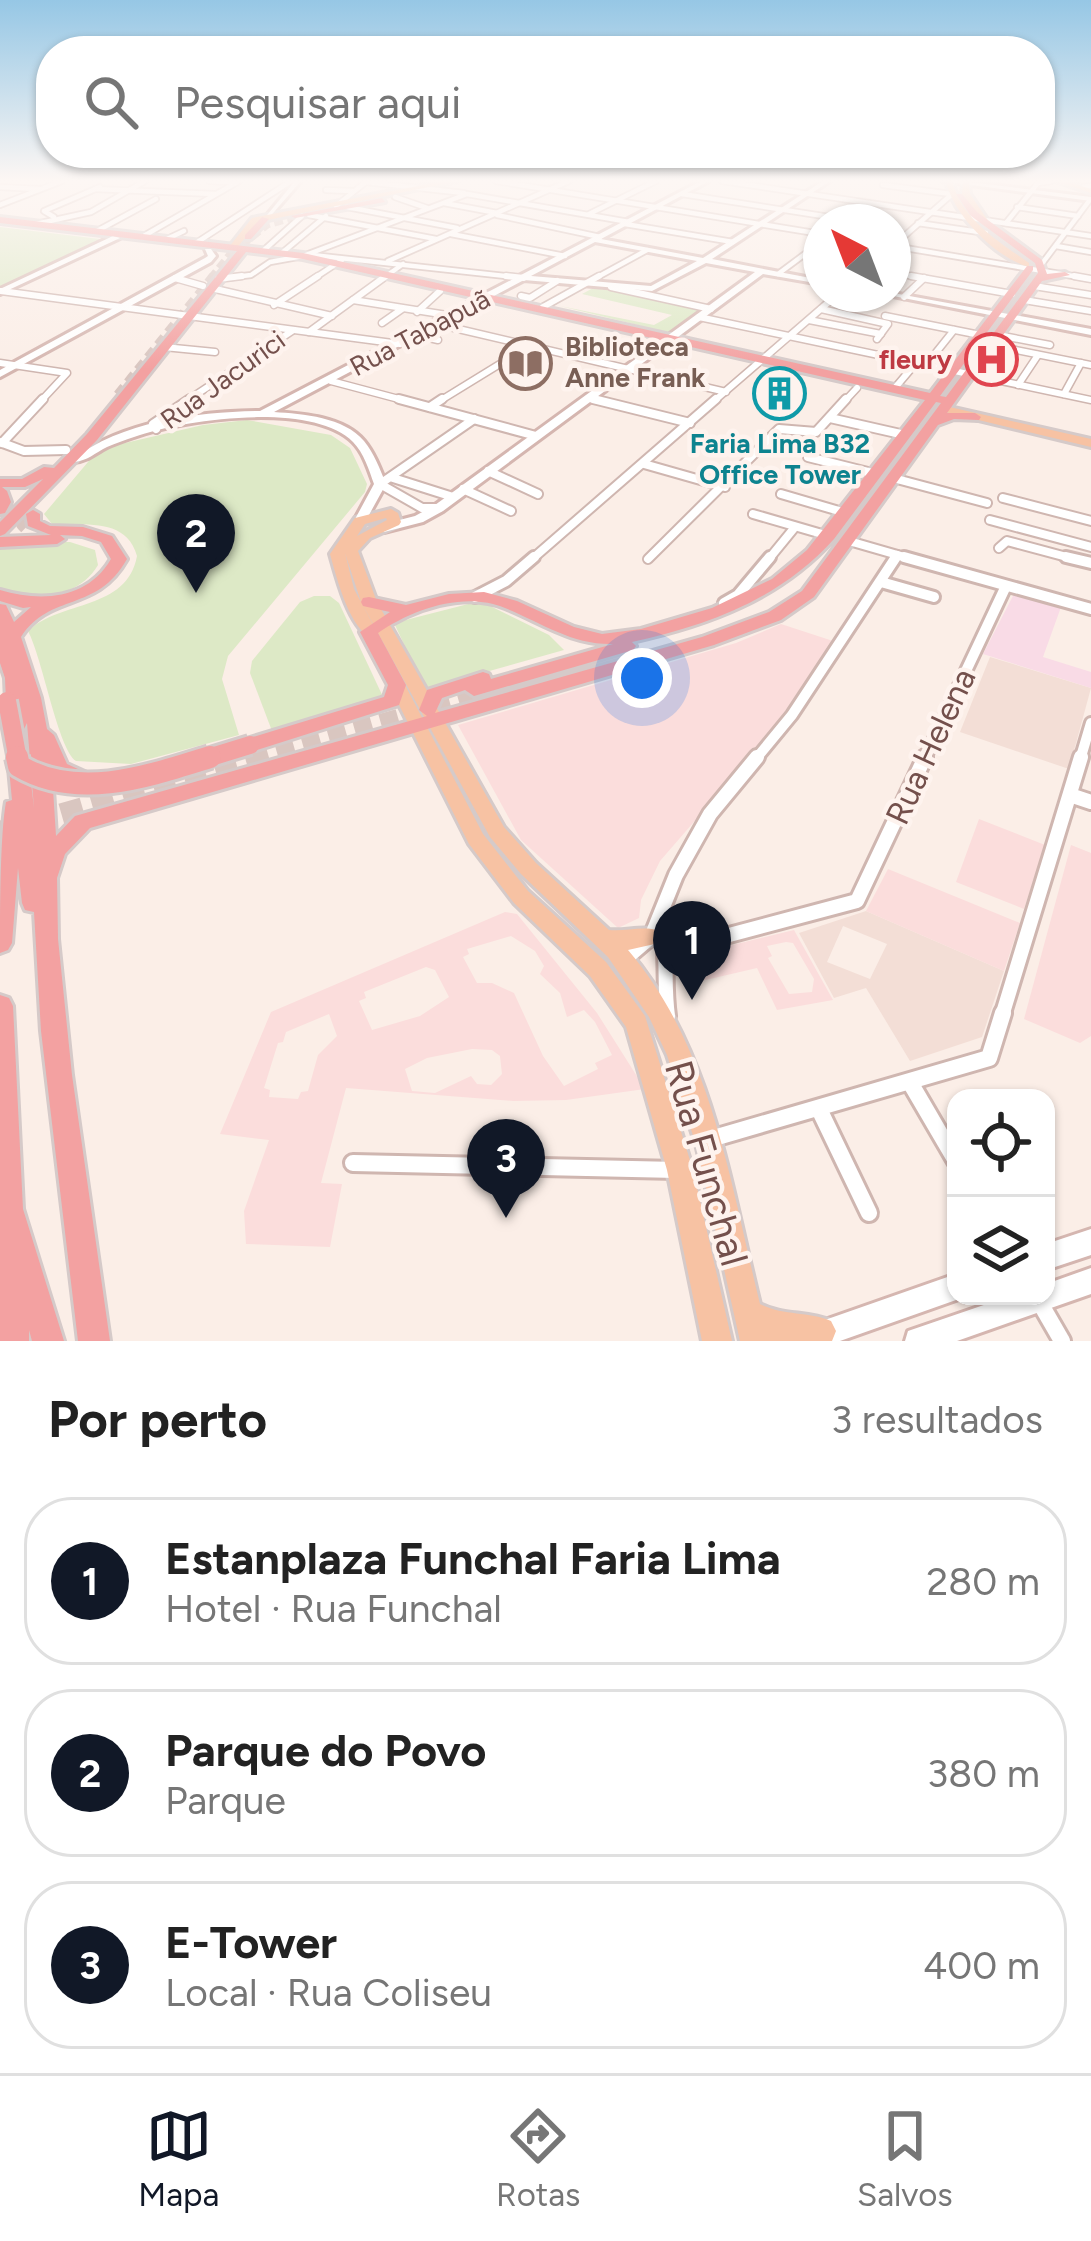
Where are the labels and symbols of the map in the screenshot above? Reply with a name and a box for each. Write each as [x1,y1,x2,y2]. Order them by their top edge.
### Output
north arrow [803,204,911,312]
street label: Rua Tabapuã [344,282,495,383]
street label: Rua Jacurici [154,323,291,436]
place label: Biblioteca Anne Frank [565,330,706,394]
hospital icon: fleury [963,332,1019,388]
library icon: Biblioteca Anne Frank [498,335,554,391]
place label: fleury [879,343,952,376]
building icon: Faria Lima B32 Office Tower [752,366,808,422]
place label: Faria Lima B32 Office Tower [690,427,870,491]
pin: 2 [157,494,235,593]
your location [612,648,672,708]
street label: Rua Helena [877,662,983,830]
pin: 1 [653,901,731,1000]
street label: Rua Funchal [655,1055,758,1271]
pin: 3 [467,1119,545,1218]

